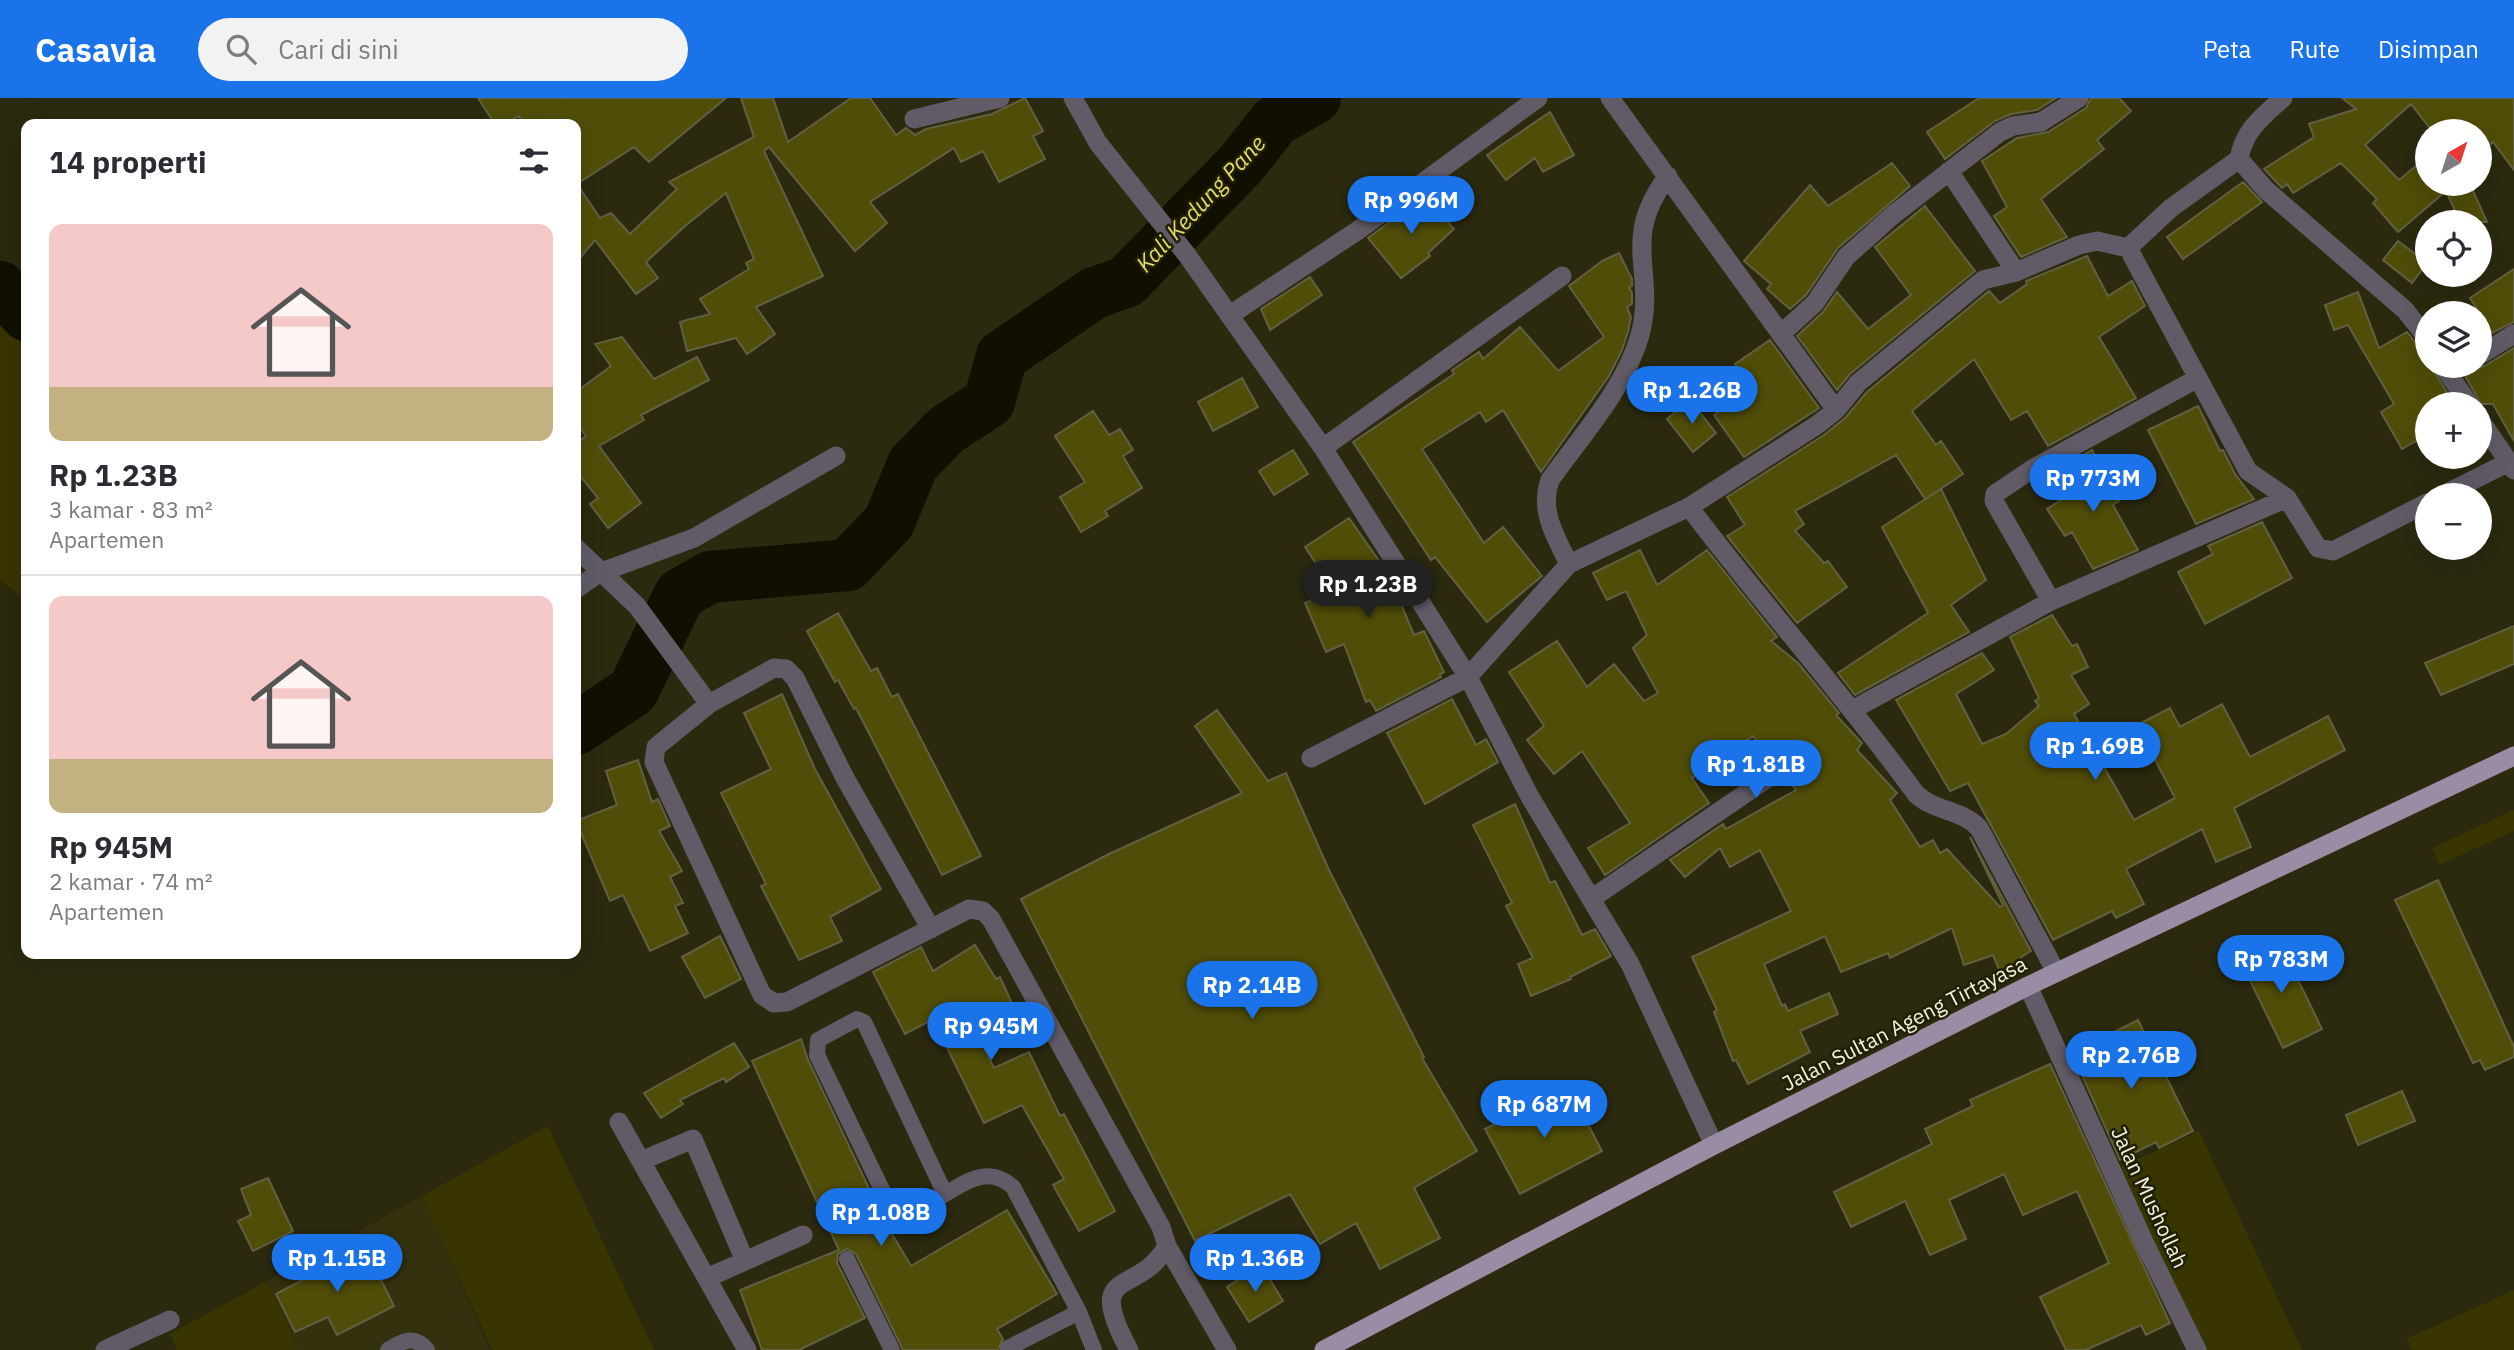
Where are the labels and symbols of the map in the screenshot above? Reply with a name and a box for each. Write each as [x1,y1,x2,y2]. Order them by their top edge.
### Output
north arrow [2415,119,2492,196]
water label: Kali Kedung Pane [1129,128,1271,278]
pin: Rp 996M [1346,176,1476,236]
pin: Rp 1.26B [1620,366,1764,426]
pin: Rp 773M [2028,454,2158,514]
pin: Rp 1.23B [1296,560,1440,620]
pin: Rp 1.69B [2023,722,2167,782]
pin: Rp 1.81B [1684,740,1828,800]
pin: Rp 783M [2216,936,2346,995]
street label: Jalan Sultan Ageng Tirtayasa [1777,949,2031,1097]
pin: Rp 2.14B [1180,962,1324,1021]
pin: Rp 945M [926,1002,1056,1062]
pin: Rp 2.76B [2059,1032,2203,1091]
pin: Rp 687M [1479,1080,1609,1140]
street label: Jalan Mushollah [2105,1122,2195,1272]
pin: Rp 1.08B [809,1188,953,1248]
pin: Rp 1.15B [265,1234,409,1294]
pin: Rp 1.36B [1183,1234,1327,1294]

